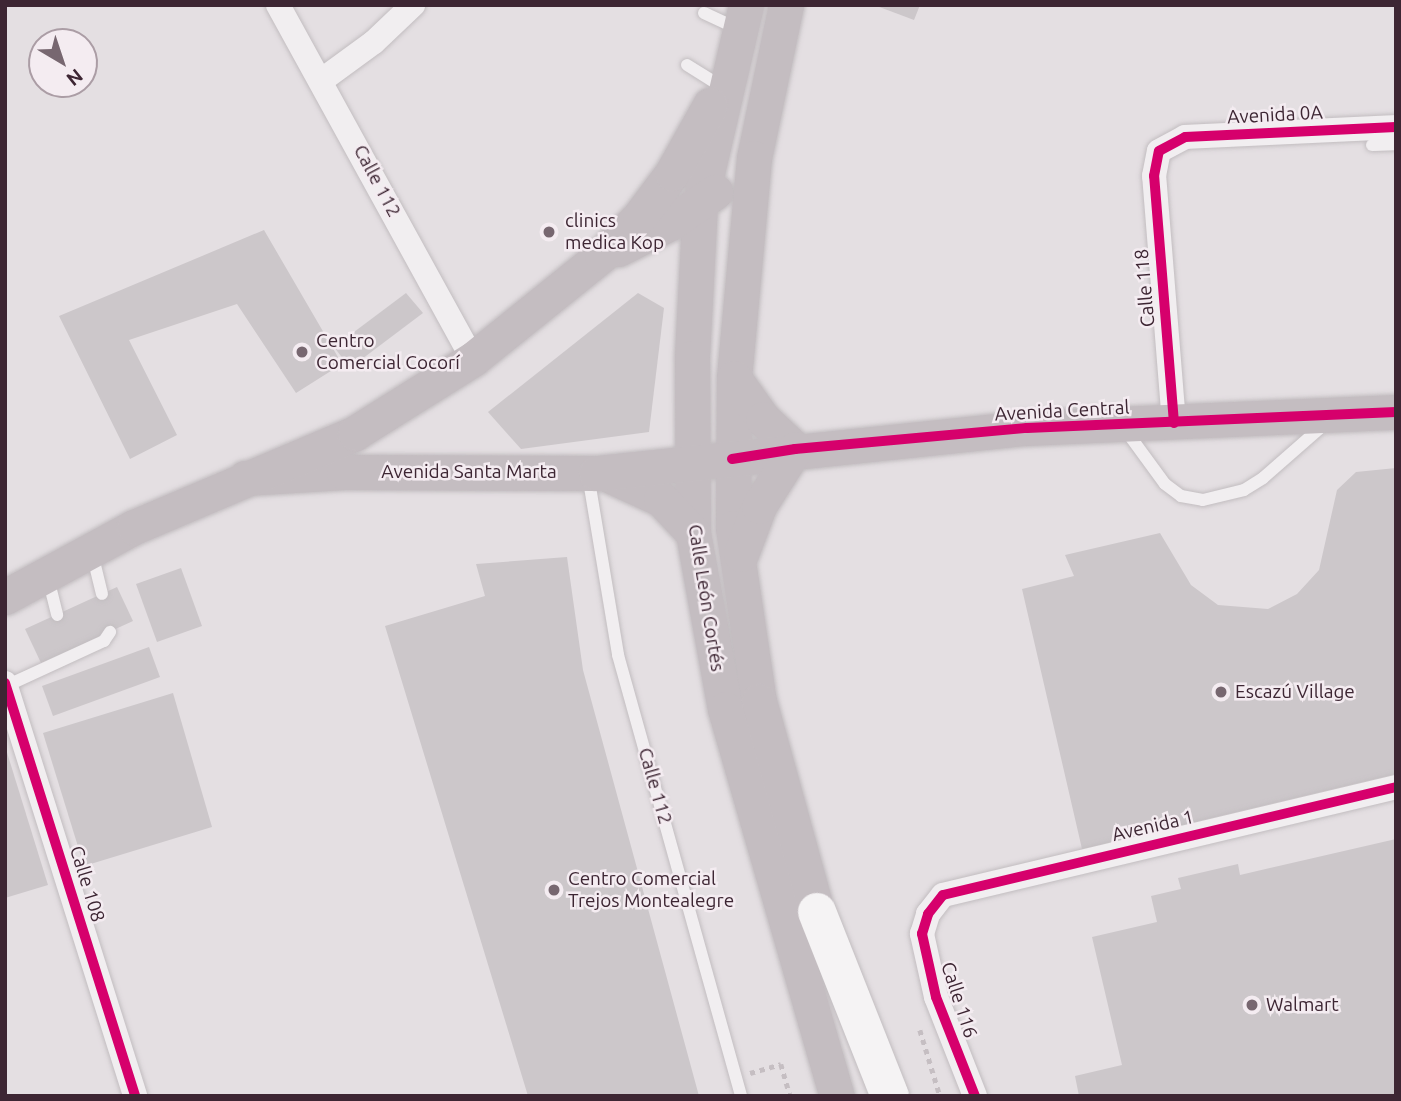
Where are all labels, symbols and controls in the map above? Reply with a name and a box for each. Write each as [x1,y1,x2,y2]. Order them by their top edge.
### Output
north arrow [28,28,98,98]
text: N [63,65,87,91]
street label: Avenida 0A [1227,101,1323,129]
street label: Calle 112 [349,141,405,221]
place label: clinics medica Kop [565,210,664,254]
marker: clinics medica Kop [539,222,559,242]
street label: Calle 118 [1130,248,1160,328]
place label: Centro Comercial Cocorí [316,330,460,374]
marker: Centro Comercial Cocorí [294,344,310,360]
street label: Avenida Central [994,396,1130,426]
street label: Avenida Santa Marta [381,461,557,483]
street label: Calle León Cortés [683,523,729,673]
place label: Escazú Village [1235,681,1355,703]
marker: Escazú Village [1213,684,1229,700]
street label: Calle 112 [633,745,677,827]
street label: Avenida 1 [1110,806,1196,846]
street label: Calle 108 [65,843,109,925]
place label: Centro Comercial Trejos Montealegre [568,868,734,912]
marker: Centro Comercial Trejos Montealegre [546,882,562,898]
street label: Calle 116 [936,959,982,1041]
place label: Walmart [1266,994,1339,1016]
marker: Walmart [1244,997,1260,1013]

